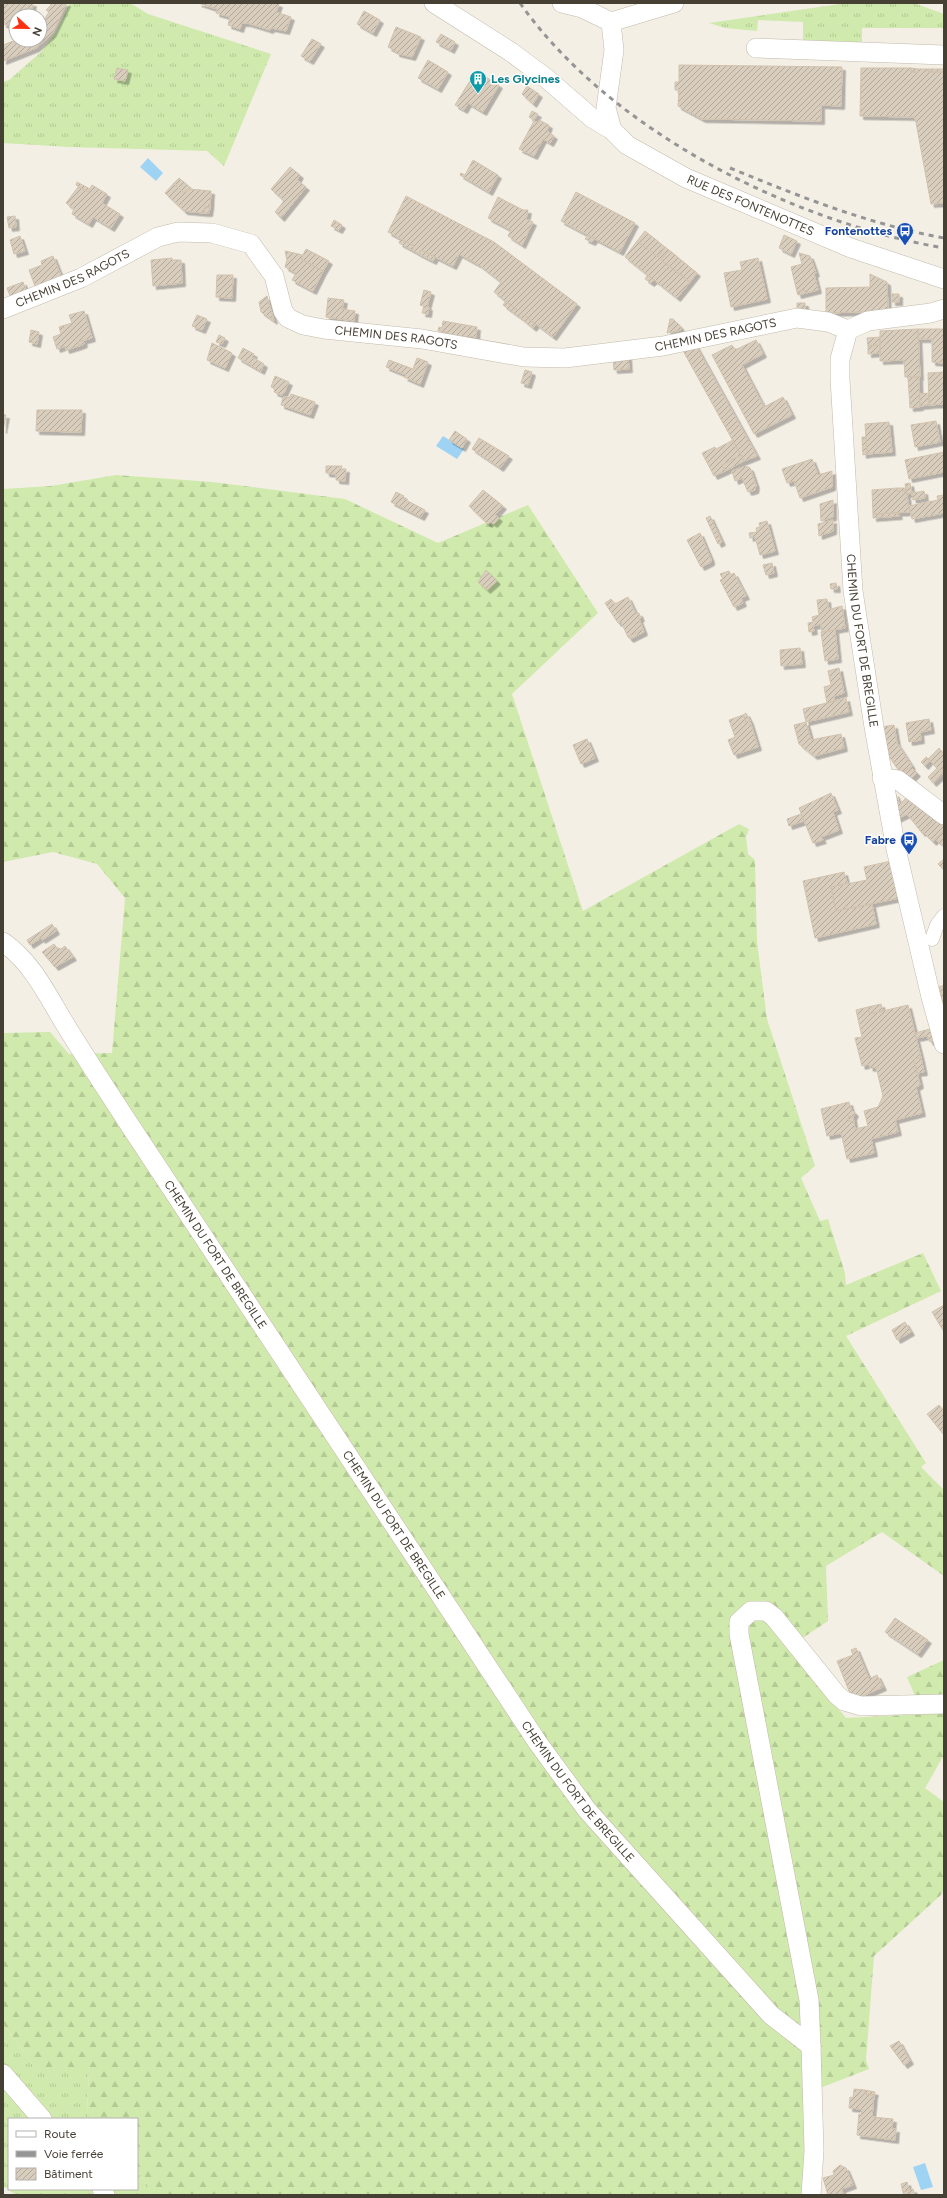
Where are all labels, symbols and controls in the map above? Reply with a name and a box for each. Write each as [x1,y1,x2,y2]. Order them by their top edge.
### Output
north arrow [8,8,48,48]
text: N [29,25,44,38]
building icon: Les Glycines [468,69,488,94]
place label: Les Glycines [491,72,560,86]
street label: RUE DES FONTENOTTES [685,172,816,239]
bus stop icon: Fontenottes [895,221,915,246]
place label: Fontenottes [825,224,892,238]
street label: CHEMIN DES RAGOTS [13,246,132,310]
street label: CHEMIN DES RAGOTS [654,315,778,354]
street label: CHEMIN DES RAGOTS [334,323,459,352]
street label: CHEMIN DU FORT DE BREGILLE [844,554,881,729]
bus stop icon: Fabre [899,830,919,855]
place label: Fabre [865,833,896,847]
street label: CHEMIN DU FORT DE BREGILLE [161,1178,269,1332]
street label: CHEMIN DU FORT DE BREGILLE [340,1448,448,1602]
street label: CHEMIN DU FORT DE BREGILLE [518,1718,637,1865]
legend [8,2118,138,2190]
text: Route [44,2127,77,2141]
text: Voie ferrée [44,2147,104,2161]
text: Bâtiment [44,2167,93,2181]

